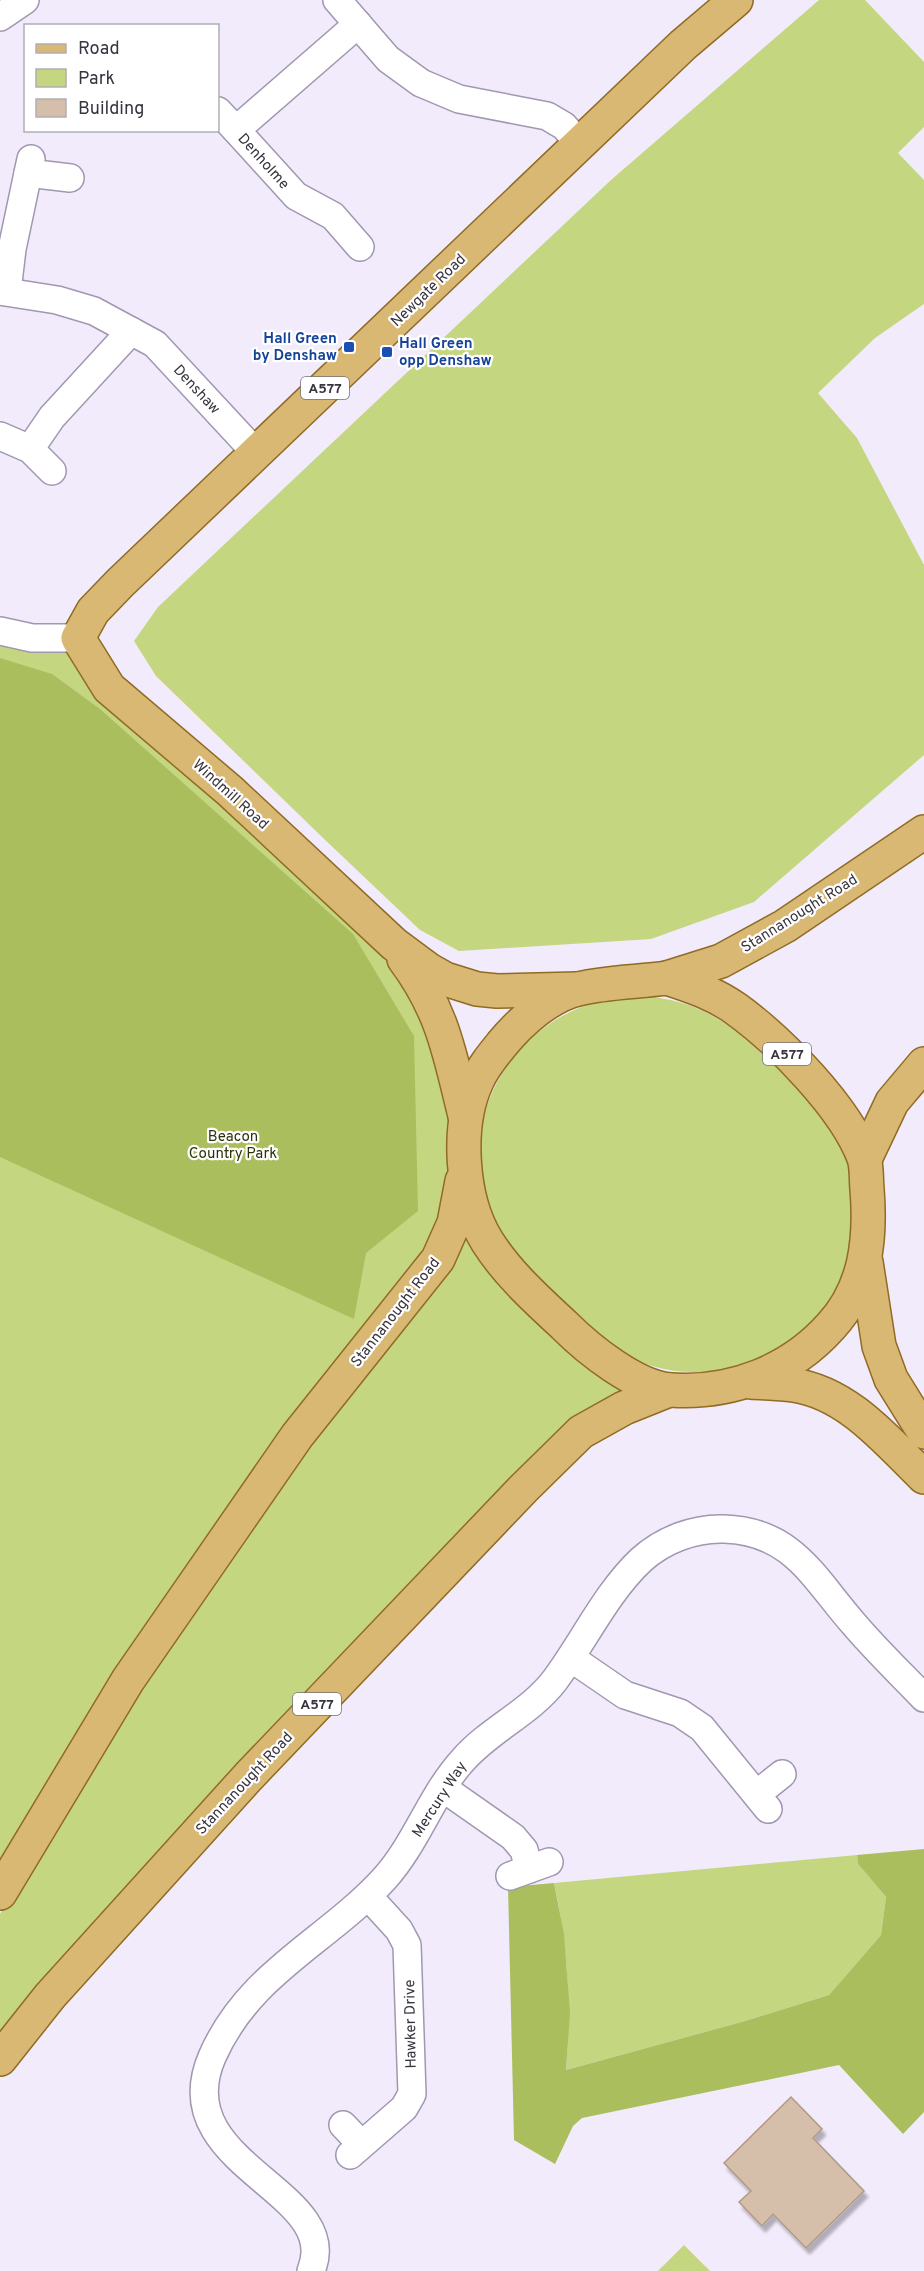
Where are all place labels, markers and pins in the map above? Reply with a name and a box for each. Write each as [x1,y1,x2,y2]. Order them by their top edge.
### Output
place label: Hall Green by Denshaw [253,330,337,366]
place label: Hall Green opp Denshaw [399,335,492,371]
marker: Hall Green by Denshaw [342,340,356,354]
marker: Hall Green opp Denshaw [380,345,394,359]

